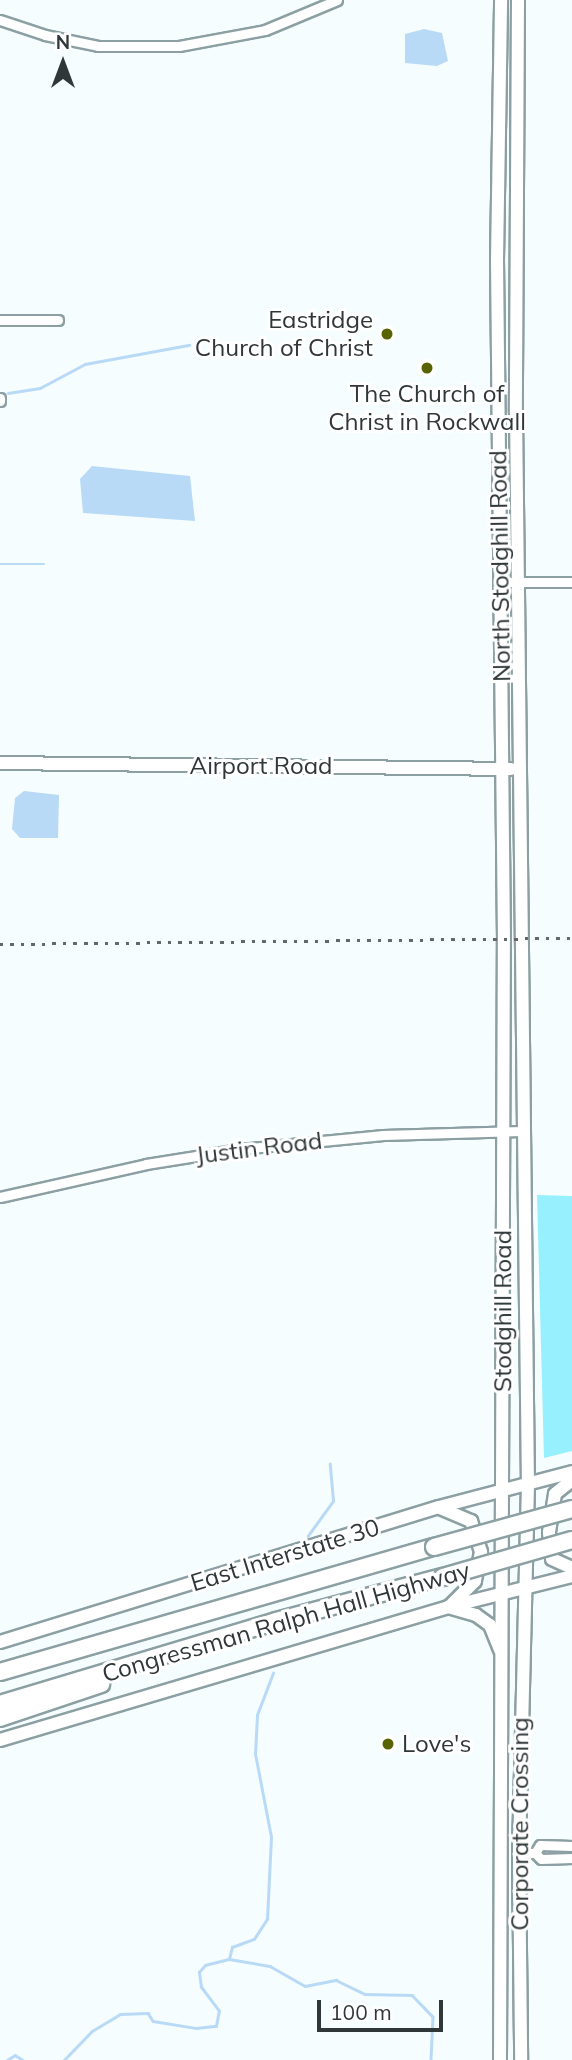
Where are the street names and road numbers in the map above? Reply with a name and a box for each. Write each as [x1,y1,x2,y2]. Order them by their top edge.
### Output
street label: North Stodghill Road [484,450,516,682]
street label: Airport Road [189,752,333,780]
street label: Justin Road [194,1126,324,1170]
street label: Stodghill Road [489,1230,517,1392]
street label: East Interstate 30 [187,1513,383,1597]
street label: Congressman Ralph Hall Highway [99,1556,473,1688]
street label: Corporate Crossing [506,1717,534,1931]

